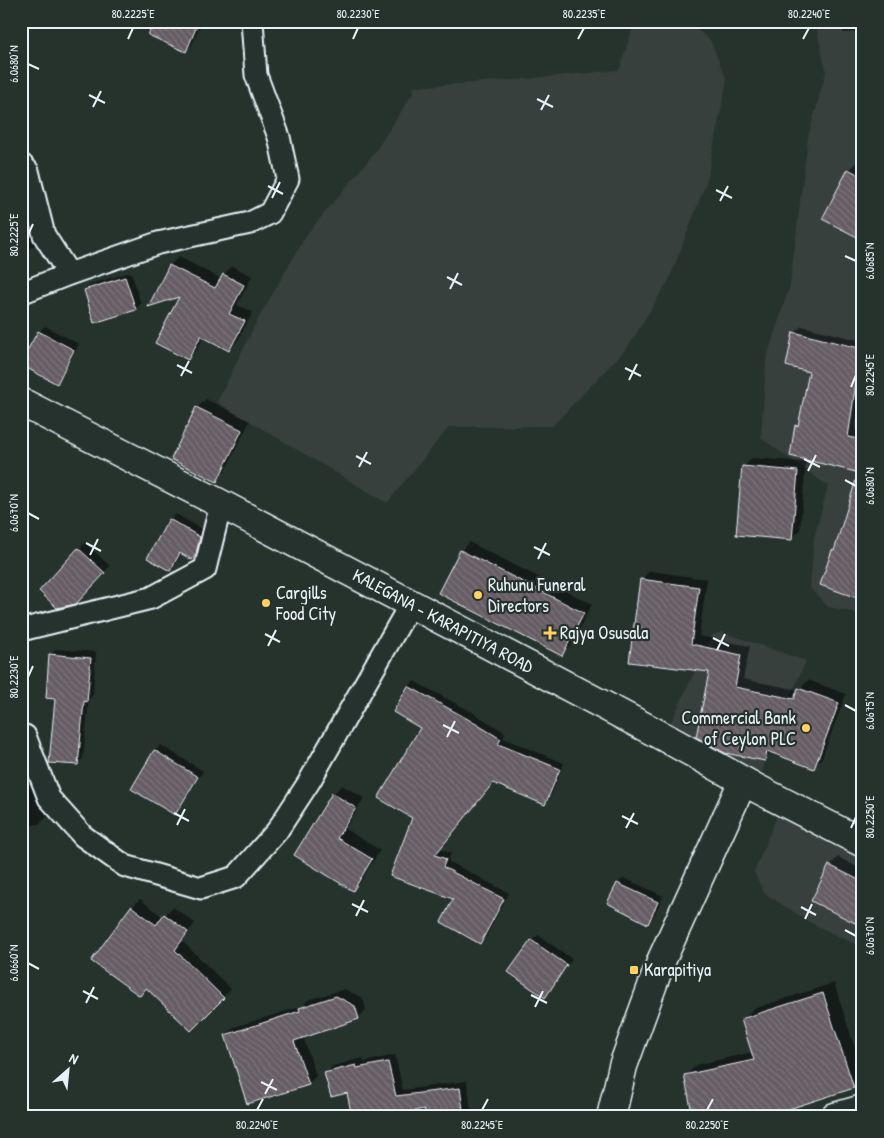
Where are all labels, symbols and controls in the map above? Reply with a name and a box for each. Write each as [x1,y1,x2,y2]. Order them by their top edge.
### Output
text: 80.2225°E [111,5,155,22]
text: 80.2230°E [336,5,380,22]
text: 80.2235°E [563,5,606,22]
text: 80.2240°E [788,5,831,22]
text: 6.0680°N [5,45,22,83]
text: 80.2225°E [5,213,22,257]
text: 6.0685°N [861,243,878,279]
text: 80.2245°E [861,353,878,396]
text: 6.0680°N [861,467,878,505]
text: 6.0670°N [5,494,22,532]
street label: KALEGANA - KARAPITIYA ROAD [349,562,538,679]
place label: Ruhunu Funeral Directors [488,572,586,618]
place label: Cargills Food City [275,580,337,626]
marker: Ruhunu Funeral Directors [472,589,484,601]
marker: Cargills Food City [260,597,272,609]
place label: Rajya Osusala [560,620,648,645]
marker: Rajya Osusala [544,627,556,639]
text: 80.2230°E [5,655,22,699]
text: 6.0675°N [861,692,878,730]
place label: Commercial Bank of Ceylon PLC [682,705,797,751]
marker: Commercial Bank of Ceylon PLC [800,722,812,734]
text: 80.2250°E [861,795,878,838]
text: 6.0670°N [861,917,878,955]
text: 6.0660°N [5,945,22,981]
place label: Karapitiya [644,957,711,982]
marker: Karapitiya [628,964,640,976]
north arrow [42,1046,92,1096]
text: N [66,1048,82,1068]
text: 80.2240°E [236,1116,279,1133]
text: 80.2245°E [461,1116,504,1133]
text: 80.2250°E [686,1116,729,1133]

